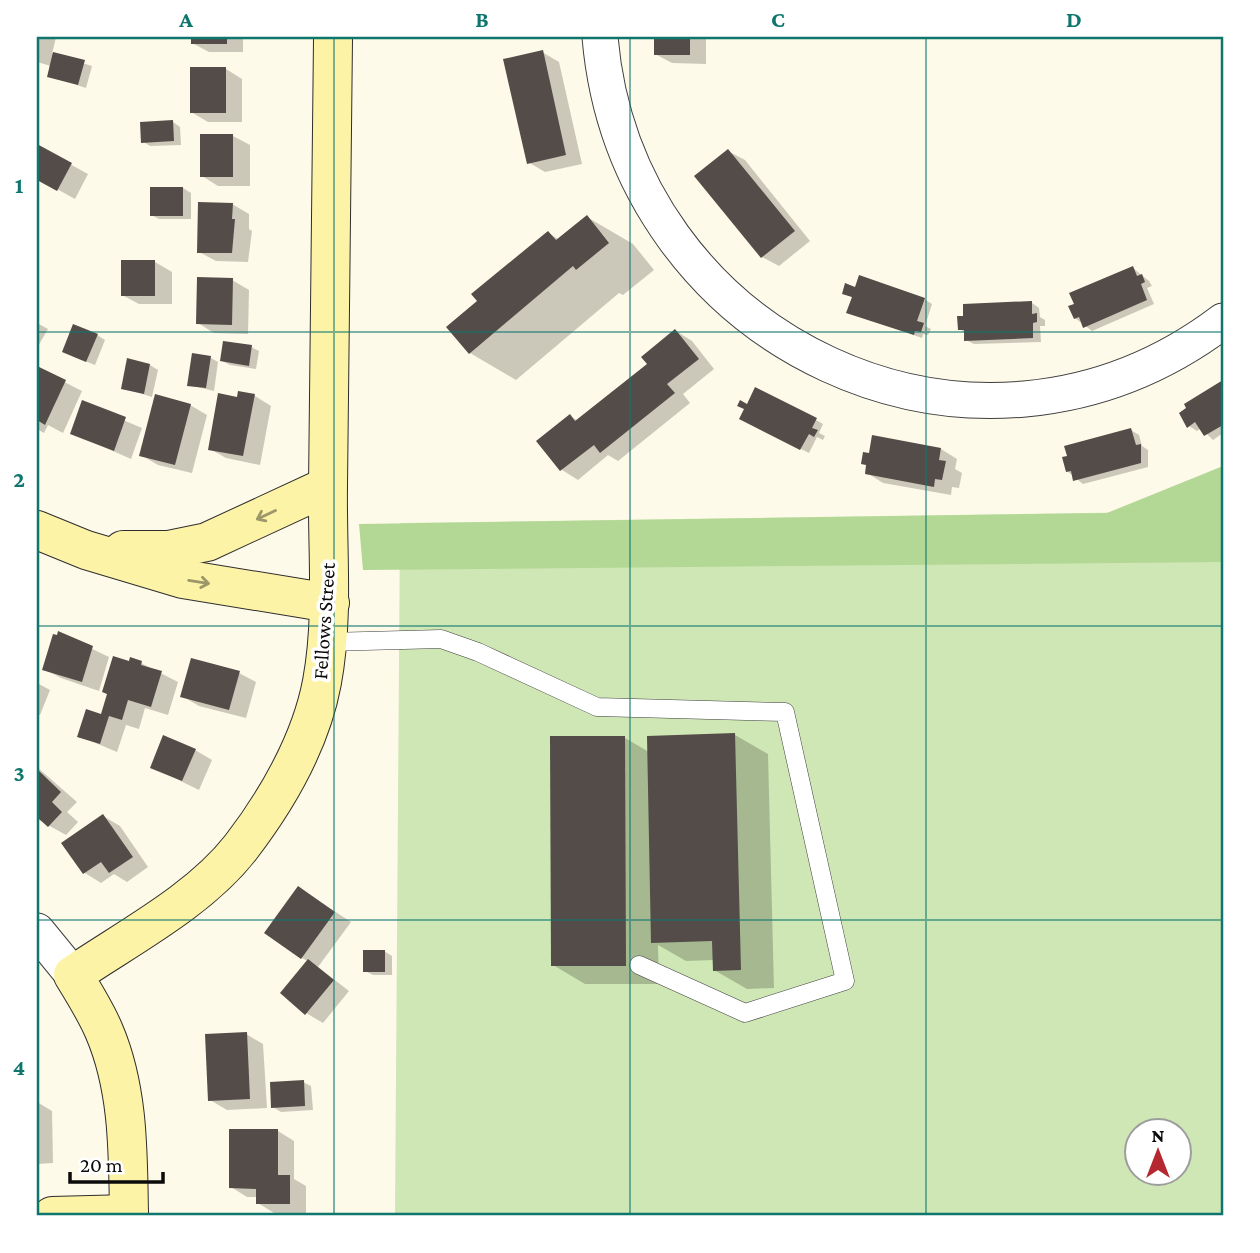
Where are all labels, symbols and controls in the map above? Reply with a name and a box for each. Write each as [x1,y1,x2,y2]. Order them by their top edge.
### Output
text: A [178,6,193,32]
text: B [475,6,489,32]
text: C [771,6,785,32]
text: D [1066,6,1082,32]
text: 1 [15,172,24,198]
text: 2 [13,466,25,492]
one-way arrow [256,509,277,523]
street label: Fellows Street [308,561,340,680]
one-way arrow [187,576,210,589]
text: 3 [13,760,25,786]
text: 4 [13,1054,25,1080]
north arrow [1124,1116,1194,1186]
text: N [1152,1125,1165,1146]
scale bar [70,1141,163,1185]
text: 20 m [80,1153,123,1177]

